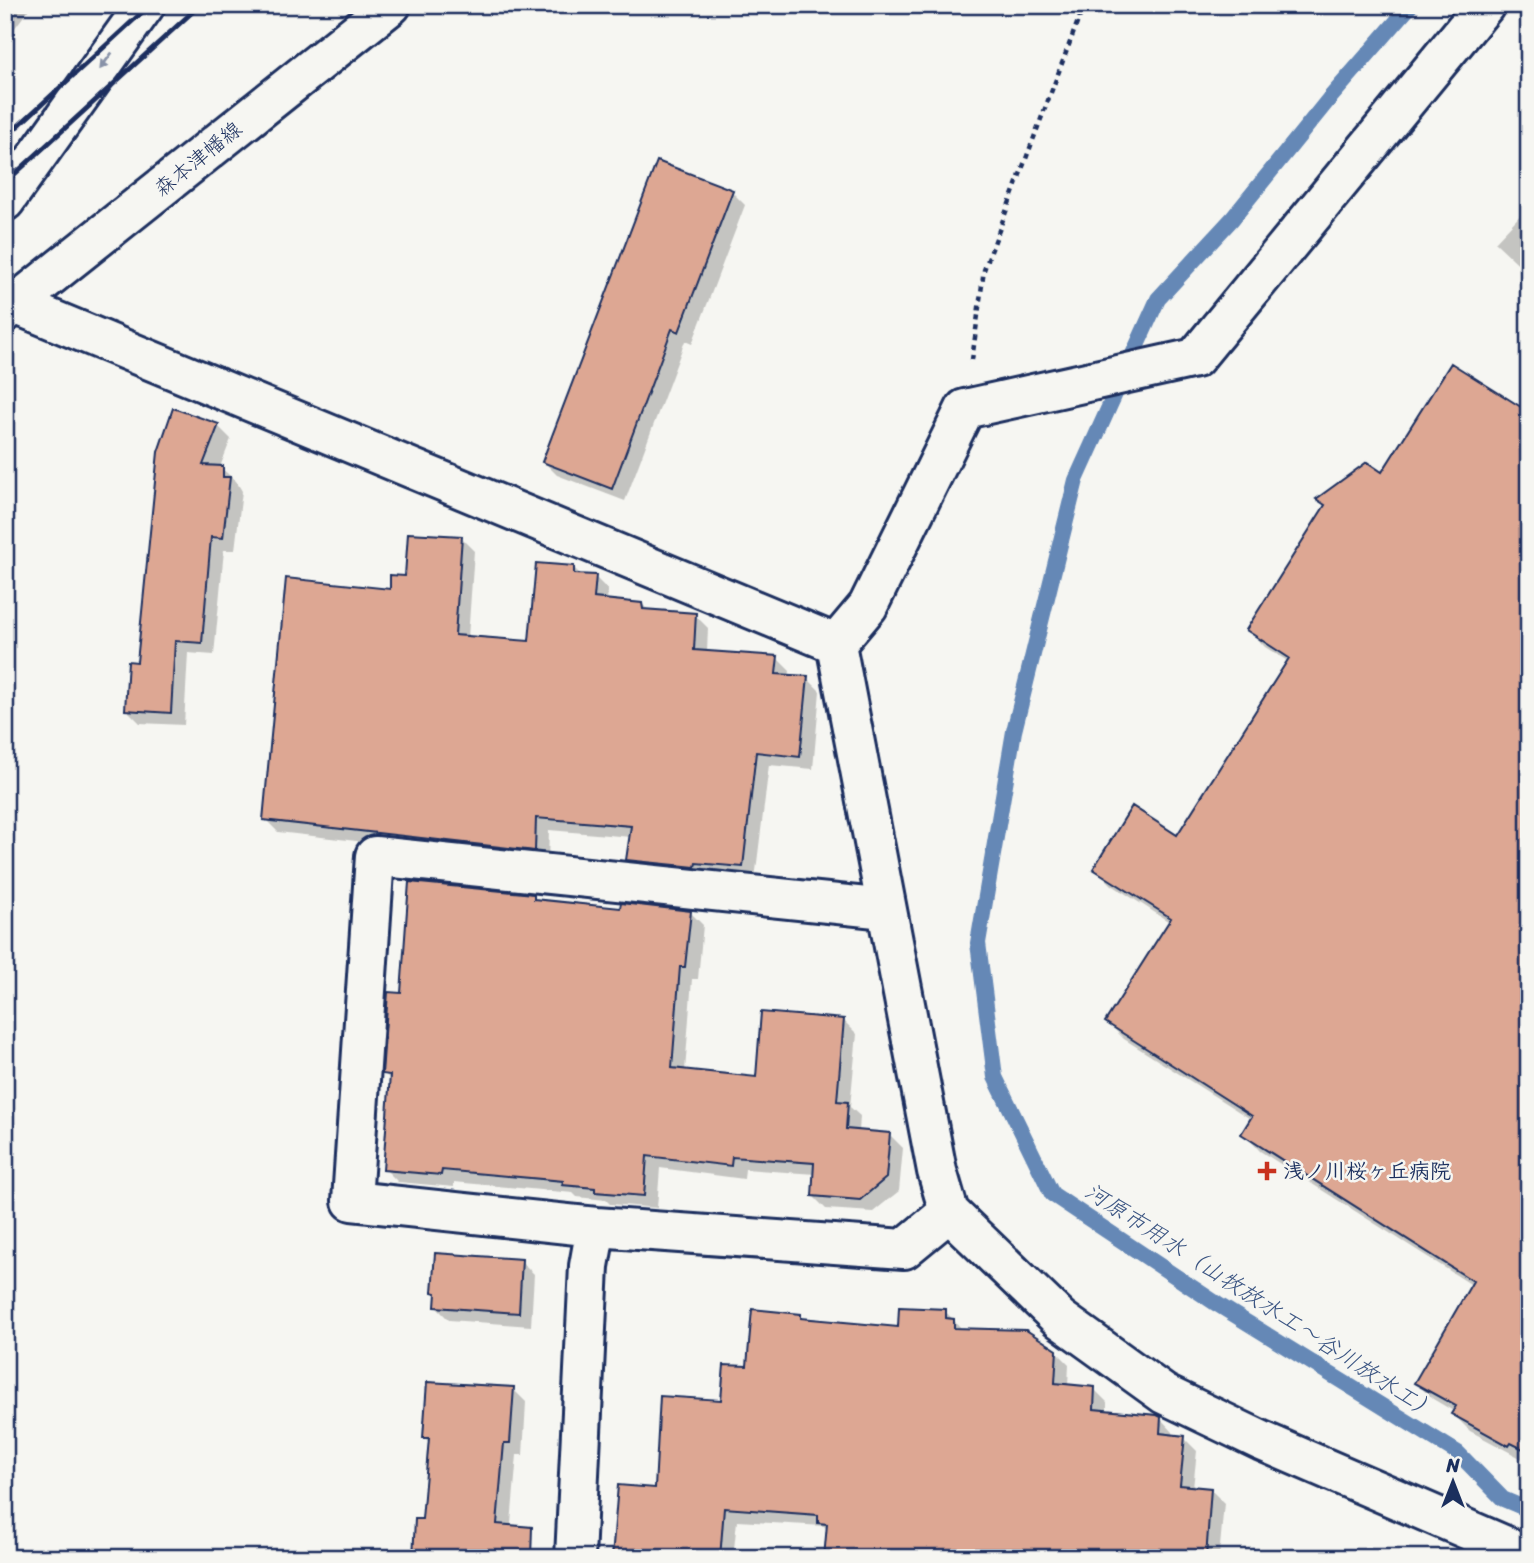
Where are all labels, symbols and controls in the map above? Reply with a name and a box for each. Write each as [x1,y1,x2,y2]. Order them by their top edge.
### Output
one-way arrow [99,52,113,70]
street label: 森本津幡線 [145,111,251,207]
place label: 浅ノ川桜ヶ丘病院 [1283,1152,1451,1190]
marker: 浅ノ川桜ヶ丘病院 [1257,1161,1277,1181]
water label: 河原市用水（山牧放水工～谷川放水工） [1076,1171,1445,1431]
north arrow [1418,1448,1488,1518]
text: N [1445,1449,1460,1482]

